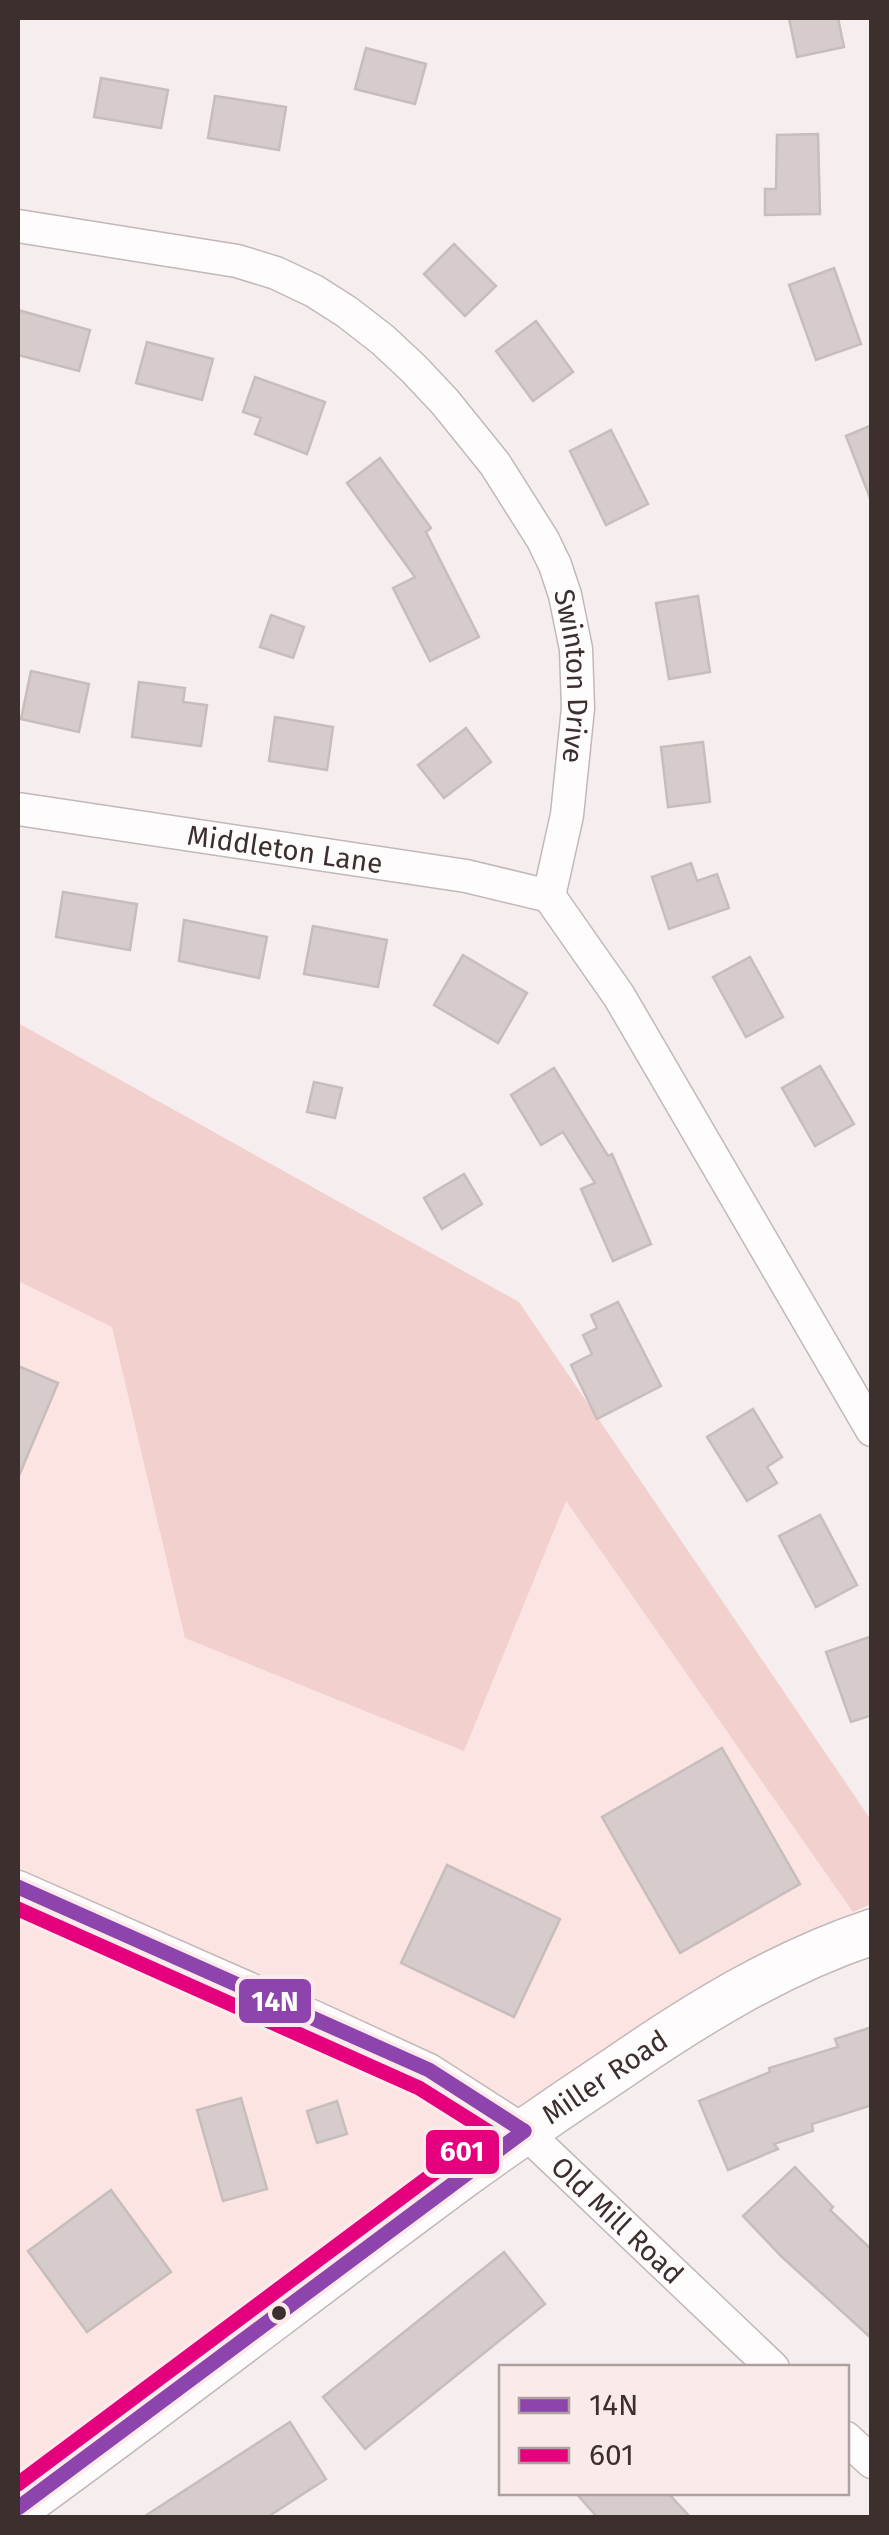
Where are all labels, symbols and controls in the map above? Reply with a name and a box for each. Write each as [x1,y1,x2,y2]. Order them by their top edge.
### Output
street label: Swinton Drive [548,586,595,765]
street label: Middleton Lane [185,818,385,880]
line badge: 14N [237,1977,313,2025]
text: 14N [251,1985,299,2018]
street label: Miller Road [536,2023,674,2131]
line badge: 601 [424,2128,501,2176]
text: 601 [440,2135,484,2168]
street label: Old Mill Road [545,2150,690,2291]
unlabelled marker [269,2303,289,2323]
legend [499,2365,849,2495]
text: 14N [589,2387,638,2423]
text: 601 [589,2437,634,2473]

